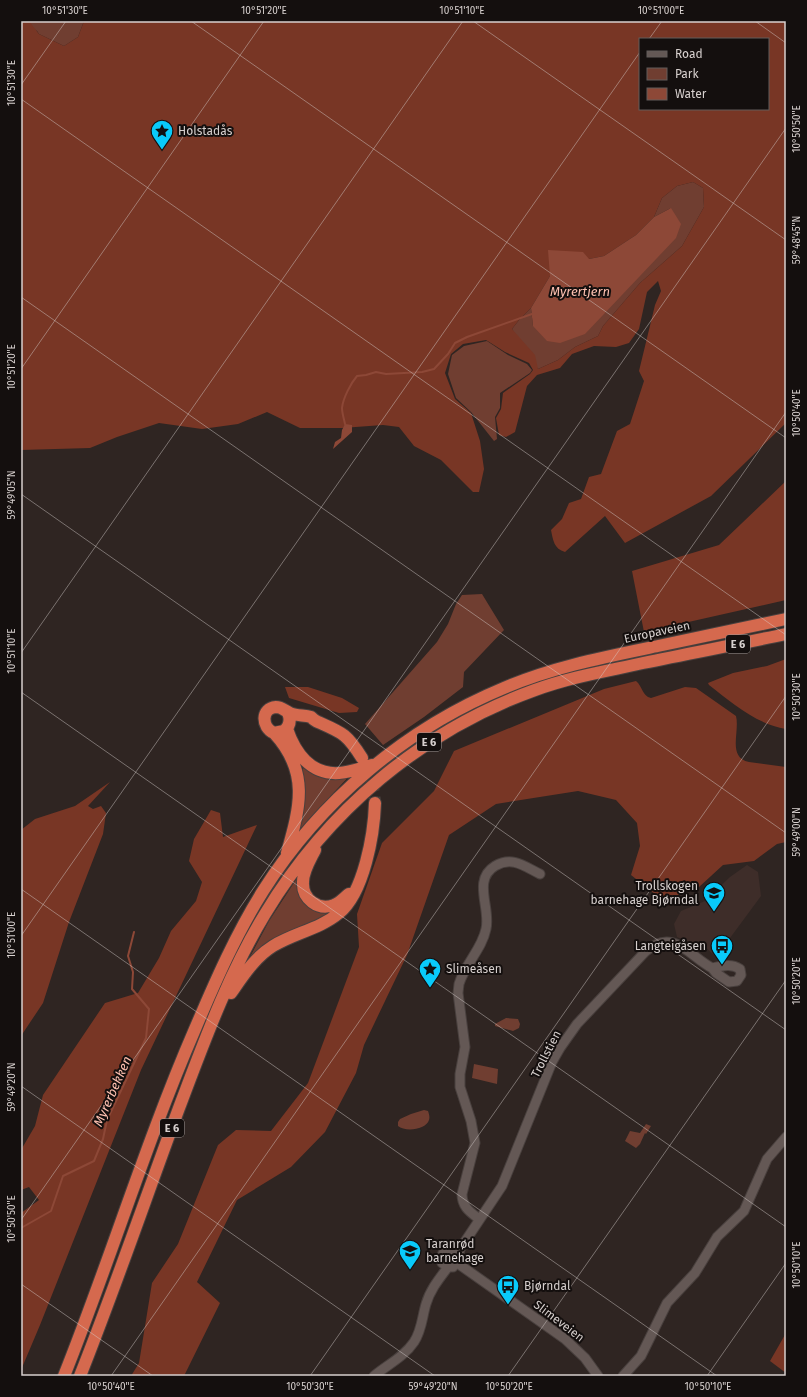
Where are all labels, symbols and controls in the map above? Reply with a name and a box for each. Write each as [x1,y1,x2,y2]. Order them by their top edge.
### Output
text: 10°51'30"E [42,5,88,17]
text: 10°51'20"E [241,5,287,17]
text: 10°51'10"E [439,5,485,17]
text: 10°51'00"E [638,5,684,17]
legend [639,38,769,110]
text: Road [675,47,703,61]
text: 10°51'30"E [6,60,18,106]
text: Park [675,67,699,81]
text: Water [675,87,707,101]
text: 10°50'50"E [791,105,803,153]
place icon: Holstadås [149,118,175,151]
place label: Holstadås [178,124,233,138]
text: 59°48'45"N [791,216,803,264]
water label: Myrertjern [550,284,610,299]
text: 10°51'20"E [6,344,18,390]
text: 10°50'40"E [791,389,803,437]
text: 59°49'05"N [6,471,18,519]
street label: Europaveien [623,618,691,646]
text: 10°51'10"E [6,628,18,674]
road number: E 6 [726,635,750,653]
text: 10°50'30"E [791,673,803,721]
road number: E 6 [417,733,441,751]
text: 59°49'00"N [791,807,803,857]
place label: Trollskogen barnehage Bjørndal [591,879,698,907]
school or university icon: Trollskogen barnehage Bjørndal [701,880,727,913]
text: 10°51'00"E [6,912,18,958]
bus stop icon: Langteigåsen [709,933,735,966]
place label: Langteigåsen [635,939,706,953]
place icon: Slimeåsen [417,956,443,989]
text: 10°50'20"E [791,957,803,1005]
place label: Slimeåsen [446,962,502,976]
street label: Trollstien [528,1028,564,1080]
water label: Myrerbekken [90,1054,135,1129]
text: 59°49'20"N [6,1062,18,1112]
road number: E 6 [160,1119,184,1137]
text: 10°50'50"E [6,1195,18,1243]
place label: Taranrød barnehage [426,1237,484,1265]
school or university icon: Taranrød barnehage [397,1238,423,1271]
text: 10°50'10"E [791,1242,803,1288]
bus stop icon: Bjørndal [495,1273,521,1306]
place label: Bjørndal [524,1279,571,1293]
street label: Slimeveien [531,1297,587,1345]
text: 10°50'40"E [87,1381,135,1393]
text: 10°50'30"E [286,1381,334,1393]
text: 59°49'20"N [408,1381,458,1393]
text: 10°50'20"E [485,1381,533,1393]
text: 10°50'10"E [685,1381,731,1393]

